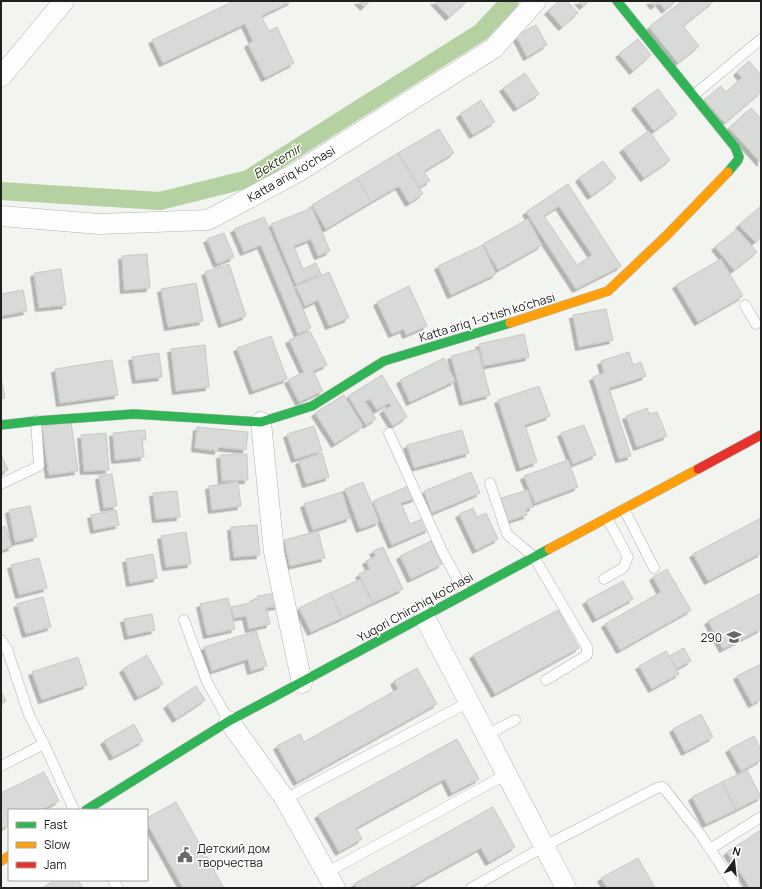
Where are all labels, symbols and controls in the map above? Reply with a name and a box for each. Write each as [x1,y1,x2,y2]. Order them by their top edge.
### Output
water label: Bektemir [250,138,306,183]
street label: Katta ariq ko'chasi [244,142,338,206]
street label: Katta ariq 1-o'tish ko'chasi [417,288,557,346]
street label: Yuqori Chirchiq ko'chasi [354,568,476,646]
school or university icon: 290 [725,628,743,646]
place label: 290 [700,629,722,646]
legend [8,809,148,881]
text: Fast [44,816,68,833]
text: Slow [44,836,70,853]
place label: Детcкий дом творчества [197,840,270,871]
north arrow [714,841,754,881]
text: N [731,843,743,859]
public building icon: Детcкий дом творчества [176,846,194,864]
text: Jam [44,856,66,873]

